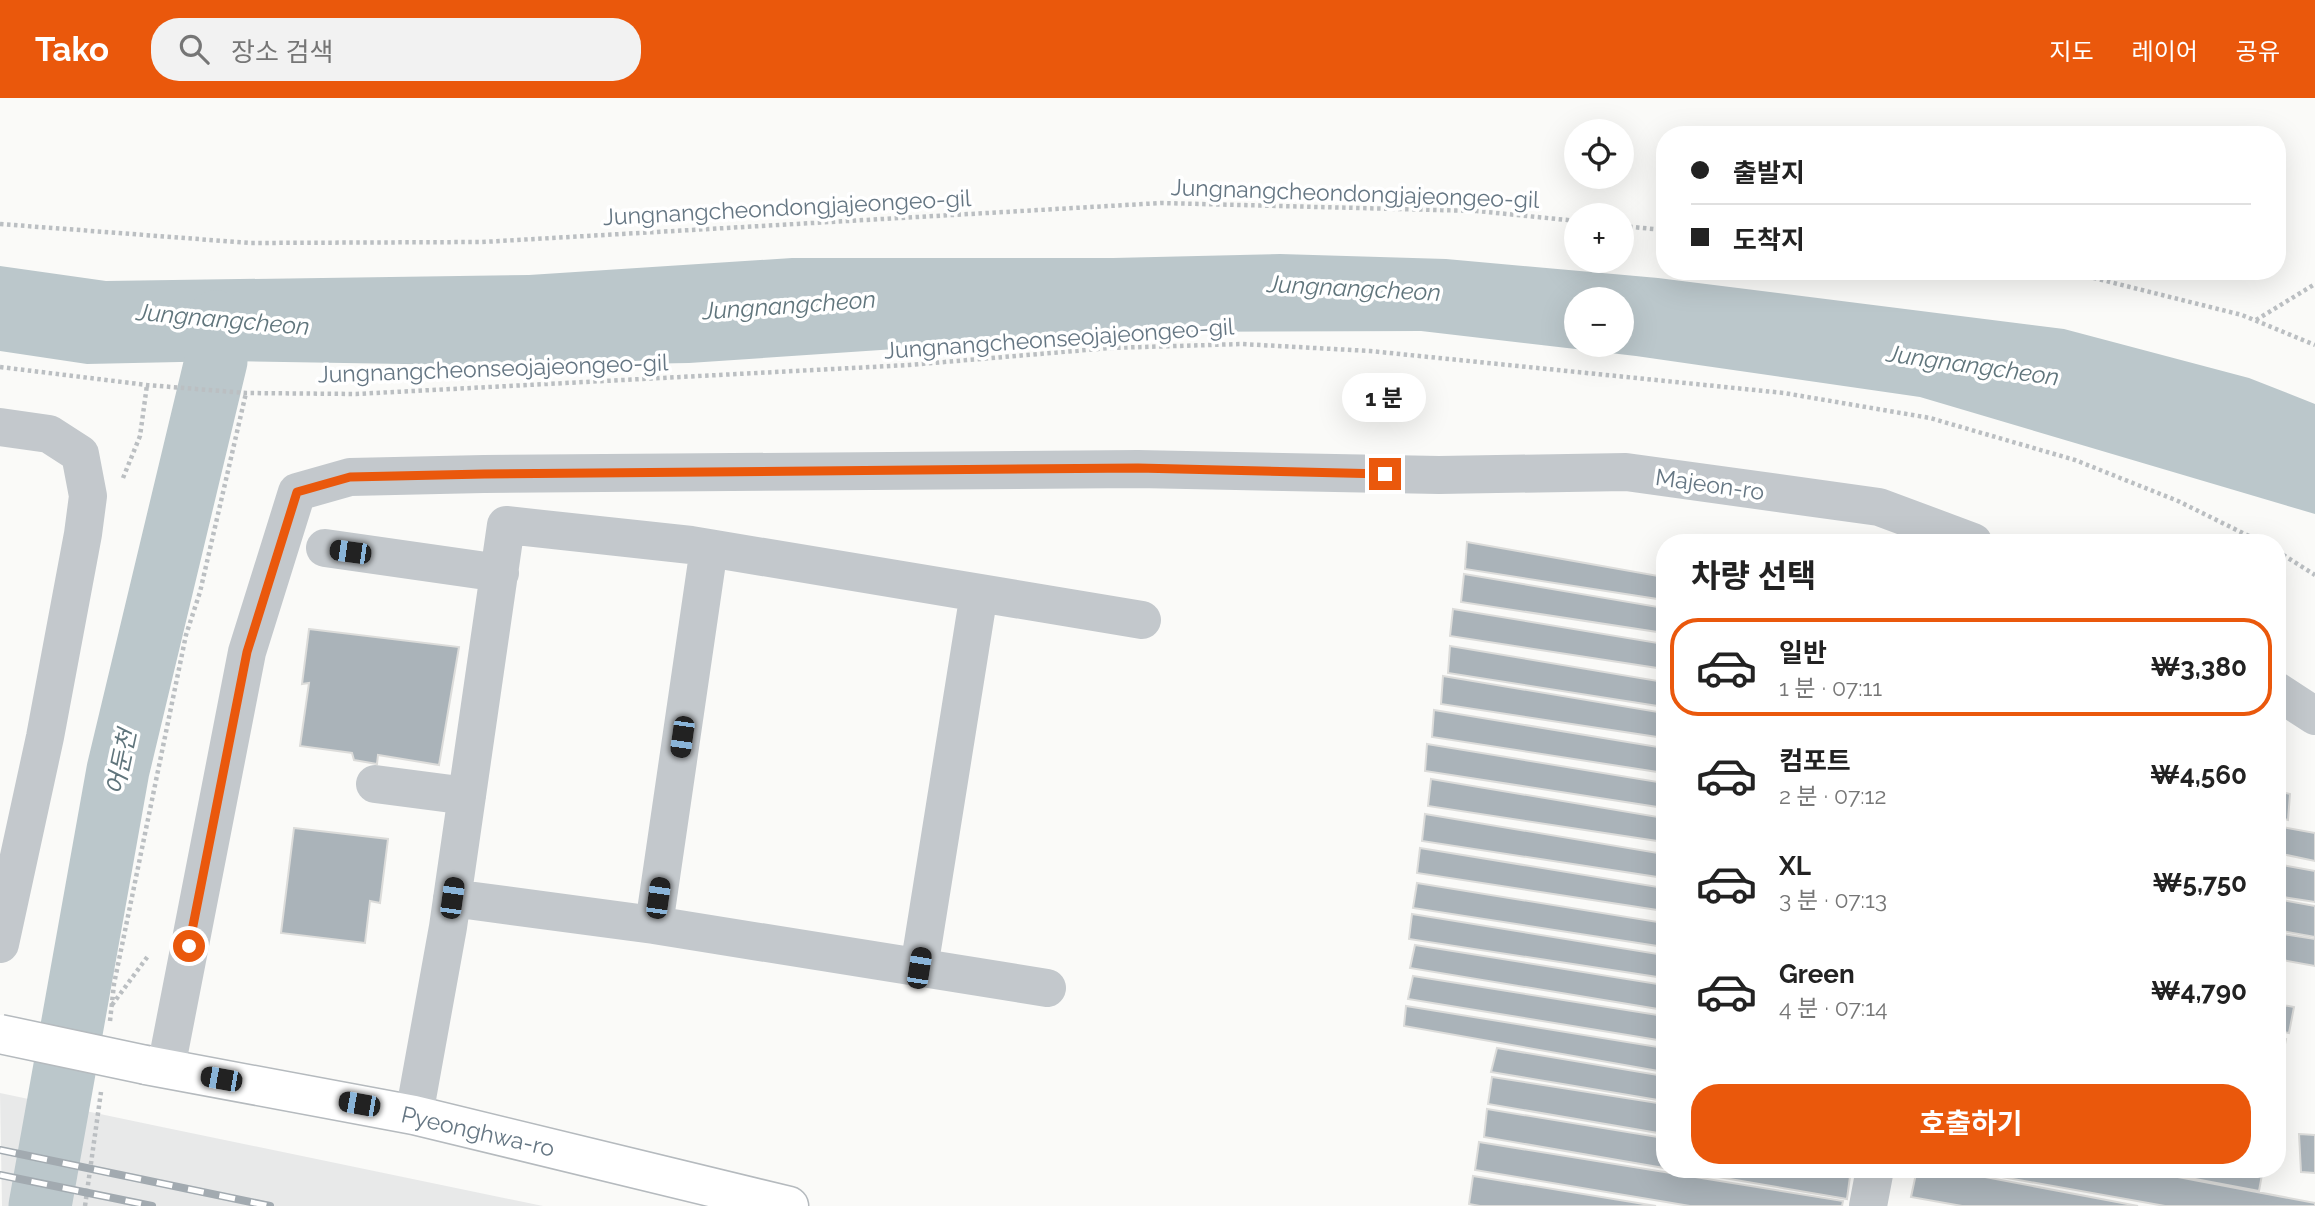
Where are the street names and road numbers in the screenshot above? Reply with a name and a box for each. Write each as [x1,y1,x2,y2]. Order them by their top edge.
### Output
street label: Jungnangcheondongjajeongeo-gil [1170,173,1540,213]
street label: Jungnangcheondongjajeongeo-gil [602,184,973,230]
street label: Jungnangcheonseojajeongeo-gil [883,312,1236,364]
street label: Jungnangcheonseojajeongeo-gil [317,348,669,388]
street label: Majeon-ro [1654,463,1766,505]
street label: Pyeonghwa-ro [399,1100,557,1162]

